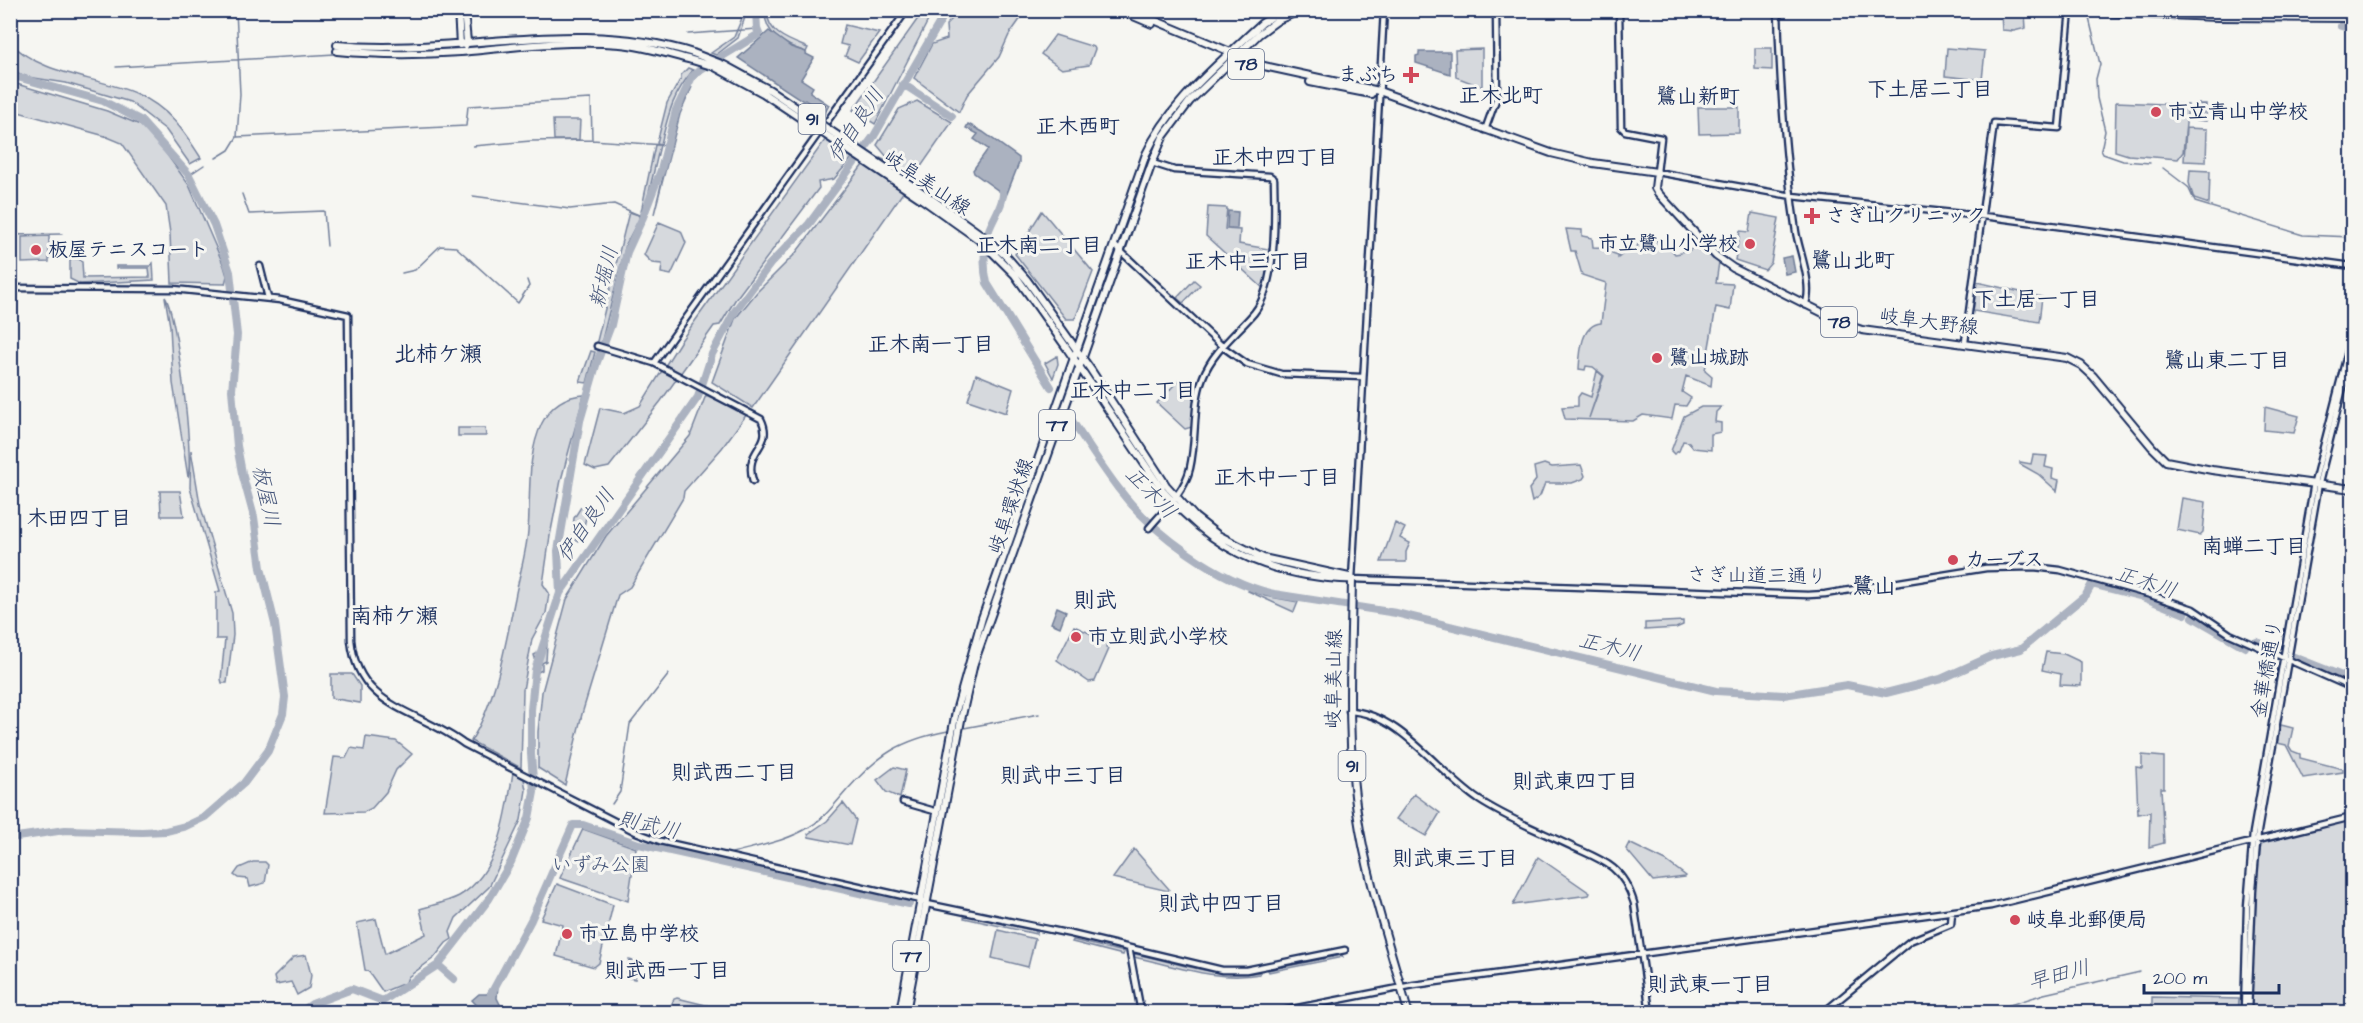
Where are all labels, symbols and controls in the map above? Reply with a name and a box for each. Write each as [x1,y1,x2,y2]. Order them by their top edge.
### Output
road number: 78 [1228,49,1264,79]
place label: まぶち [1338,61,1398,89]
marker: まぶち [1402,66,1420,84]
district label: 下土居二丁目 [1867,75,1993,104]
district label: 正木北町 [1459,81,1543,110]
water label: 伊自良川 [821,82,891,168]
district label: 鷺山新町 [1656,82,1740,111]
place label: 市立青山中学校 [2168,98,2308,126]
road number: 91 [798,104,826,134]
marker: 市立青山中学校 [2149,105,2163,119]
district label: 正木西町 [1036,112,1120,141]
street label: 岐阜美山線 [878,143,976,223]
district label: 正木中四丁目 [1212,143,1338,172]
place label: さぎ山クリニック [1826,202,1986,230]
marker: さぎ山クリニック [1803,207,1821,225]
place label: 市立鷺山小学校 [1598,230,1738,258]
district label: 正木南二丁目 [976,231,1102,260]
place label: 板屋テニスコート [48,236,208,264]
marker: 市立鷺山小学校 [1743,237,1757,251]
marker: 板屋テニスコート [29,243,43,257]
water label: 新堀川 [582,243,626,311]
district label: 鷺山北町 [1811,246,1895,275]
district label: 正木中三丁目 [1185,247,1311,276]
district label: 下土居一丁目 [1974,285,2100,314]
street label: 岐阜大野線 [1878,302,1980,342]
road number: 78 [1821,307,1857,337]
district label: 正木南一丁目 [868,330,994,359]
district label: 北柿ケ瀬 [394,339,482,370]
place label: 鷺山城跡 [1669,344,1749,372]
district label: 鷺山東二丁目 [2164,346,2290,375]
marker: 鷺山城跡 [1650,351,1664,365]
district label: 正木中二丁目 [1070,376,1196,405]
road number: 77 [1039,410,1075,440]
street label: 岐阜環状線 [981,454,1041,558]
water label: 正木川 [1119,460,1183,526]
water label: 板屋川 [245,462,287,530]
district label: 正木中一丁目 [1214,463,1340,492]
water label: 伊自良川 [550,482,622,568]
district label: 木田四丁目 [27,504,132,533]
district label: 南蝉二丁目 [2202,532,2307,561]
place label: カーブス [1965,546,2044,574]
marker: カーブス [1946,553,1960,567]
water label: 正木川 [2112,558,2180,606]
street label: さぎ山道三通り [1687,561,1827,591]
district label: 鷺山 [1852,571,1896,602]
district label: 則武 [1073,585,1117,616]
district label: 南柿ケ瀬 [350,601,438,632]
street label: 金華橋通り [2245,617,2289,721]
place label: 市立則武小学校 [1088,623,1228,651]
water label: 正木川 [1576,625,1644,669]
street label: 岐阜美山線 [1319,629,1349,729]
marker: 市立則武小学校 [1069,630,1083,644]
road number: 91 [1338,751,1366,781]
district label: 則武西二丁目 [671,758,797,787]
district label: 則武中三丁目 [1000,761,1126,790]
district label: 則武東四丁目 [1512,767,1638,796]
water label: 則武川 [615,804,683,846]
district label: 則武東三丁目 [1392,844,1518,873]
park label: いずみ公園 [552,851,650,879]
district label: 則武中四丁目 [1158,889,1284,918]
place label: 岐阜北郵便局 [2027,906,2147,934]
marker: 岐阜北郵便局 [2008,913,2022,927]
place label: 市立島中学校 [579,920,699,948]
marker: 市立島中学校 [560,927,574,941]
road number: 77 [893,941,929,971]
water label: 早田川 [2025,953,2093,997]
district label: 則武西一丁目 [604,956,730,985]
scale bar [2144,957,2279,995]
text: 200 m [2153,966,2207,991]
district label: 則武東一丁目 [1647,970,1773,999]

